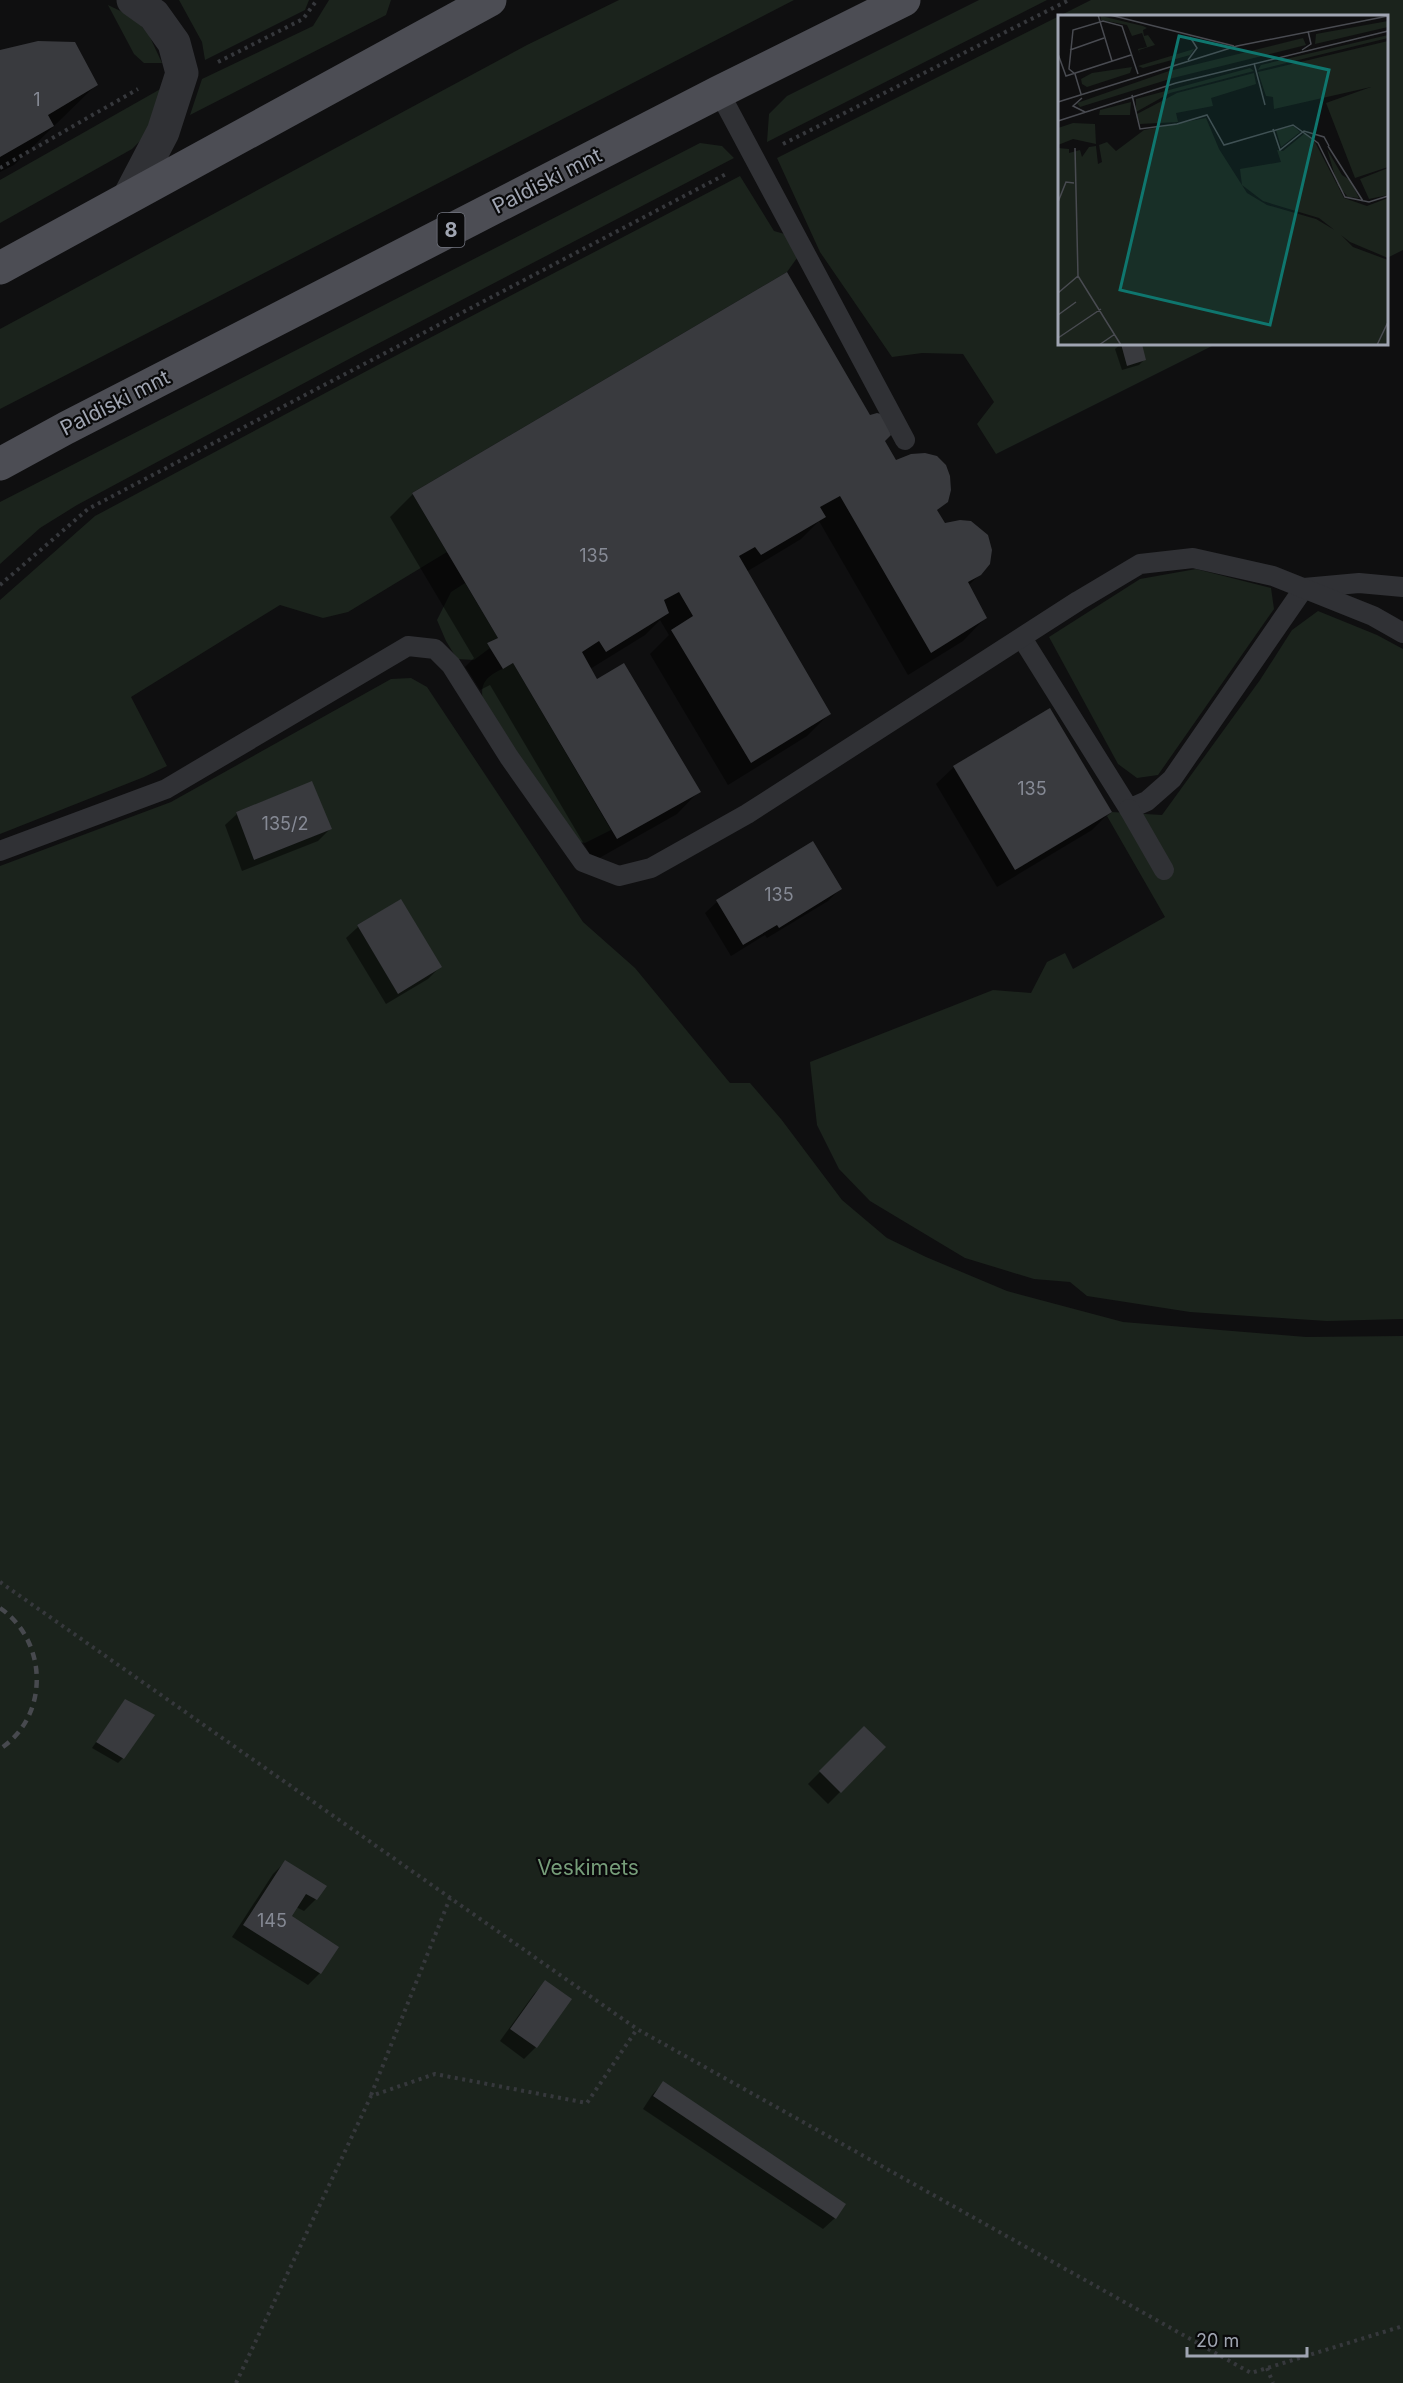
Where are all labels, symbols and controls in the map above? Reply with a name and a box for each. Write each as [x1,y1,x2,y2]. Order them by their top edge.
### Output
inset map [1058,15,1388,345]
house number: 1 [33,89,41,110]
street label: Paldiski mnt [488,142,606,219]
road number: 8 [438,213,464,247]
street label: Paldiski mnt [56,364,174,441]
house number: 135 [579,545,609,566]
house number: 135 [1017,778,1047,799]
house number: 135/2 [262,813,308,834]
house number: 135 [764,884,794,905]
park label: Veskimets [537,1855,639,1880]
house number: 145 [257,1910,287,1931]
scale bar [1187,2320,1307,2358]
text: 20 m [1196,2330,1239,2351]

